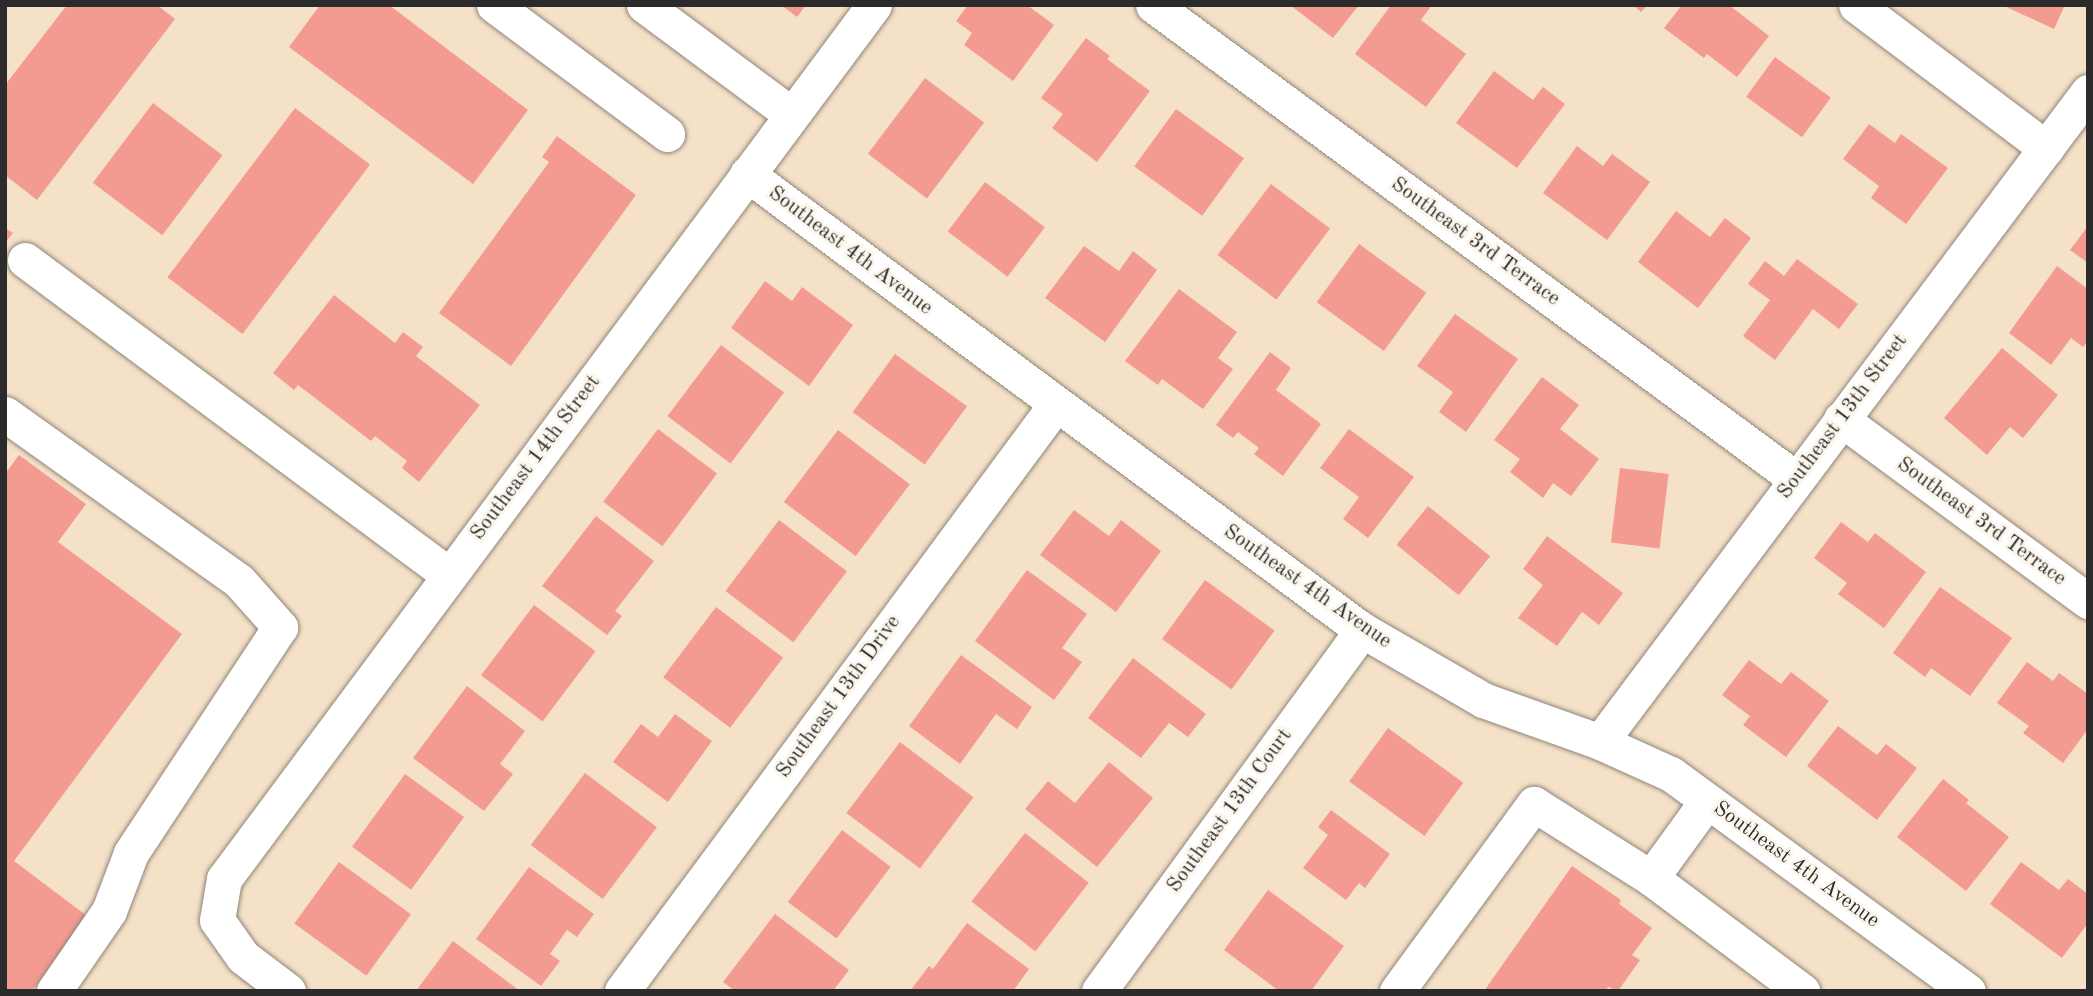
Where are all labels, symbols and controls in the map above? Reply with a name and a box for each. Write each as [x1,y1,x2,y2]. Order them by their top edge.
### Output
street label: Southeast 3rd Terrace [1385,172,1565,312]
street label: Southeast 4th Avenue [763,181,937,321]
street label: Southeast 13th Street [1773,329,1913,505]
street label: Southeast 14th Street [466,370,606,546]
street label: Southeast 3rd Terrace [1891,452,2071,592]
street label: Southeast 4th Avenue [1218,520,1396,654]
street label: Southeast 13th Drive [771,611,907,783]
street label: Southeast 13th Court [1162,724,1298,898]
street label: Southeast 4th Avenue [1708,796,1884,934]

